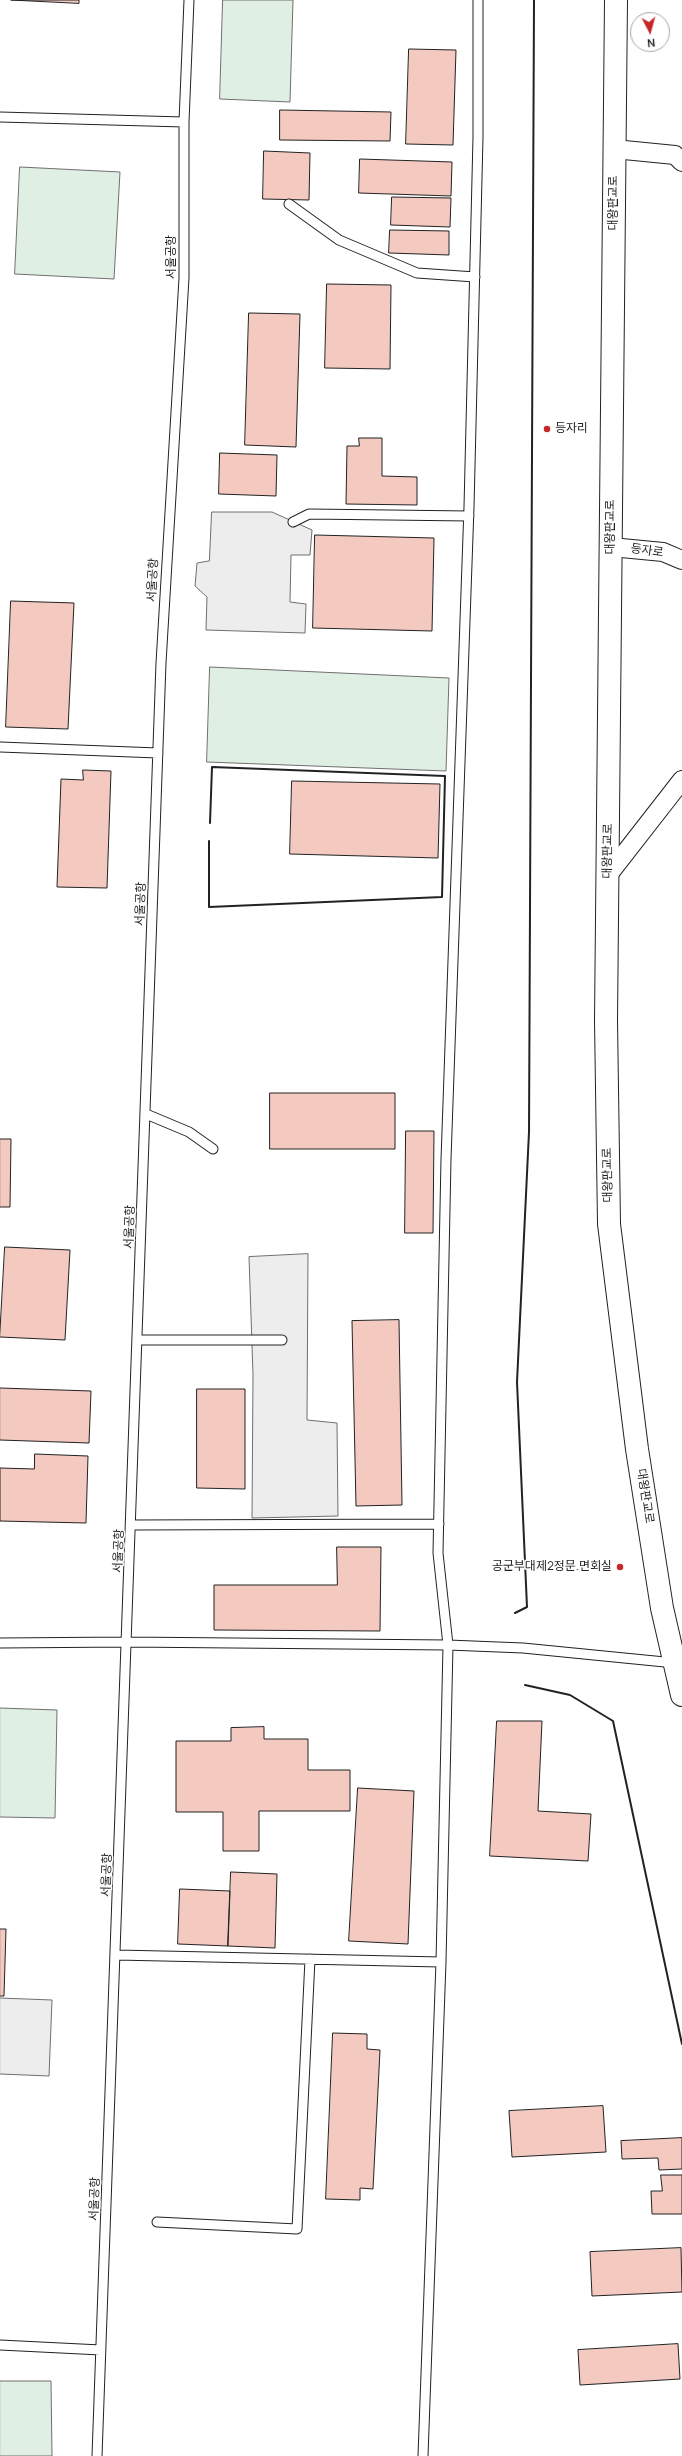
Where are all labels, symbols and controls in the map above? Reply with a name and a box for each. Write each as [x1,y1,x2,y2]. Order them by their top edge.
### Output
north arrow [630,12,670,52]
text: N [646,36,656,51]
street label: 대왕판교로 [607,175,621,231]
street label: 서울공항 [165,235,179,279]
place label: 등자리 [555,422,588,436]
marker: 등자리 [542,424,552,434]
street label: 대왕판교로 [604,499,618,555]
street label: 등자로 [630,542,664,560]
street label: 서울공항 [145,558,161,602]
street label: 대왕판교로 [600,823,616,879]
street label: 서울공항 [133,882,149,926]
street label: 대왕판교로 [600,1147,616,1203]
street label: 서울공항 [122,1205,138,1249]
street label: 대왕판교로 [634,1468,656,1524]
street label: 서울공항 [111,1529,127,1573]
place label: 공군부대제2정문.면회실 [492,1560,612,1574]
marker: 공군부대제2정문.면회실 [615,1562,625,1572]
street label: 서울공항 [99,1853,115,1897]
street label: 서울공항 [87,2177,103,2221]

